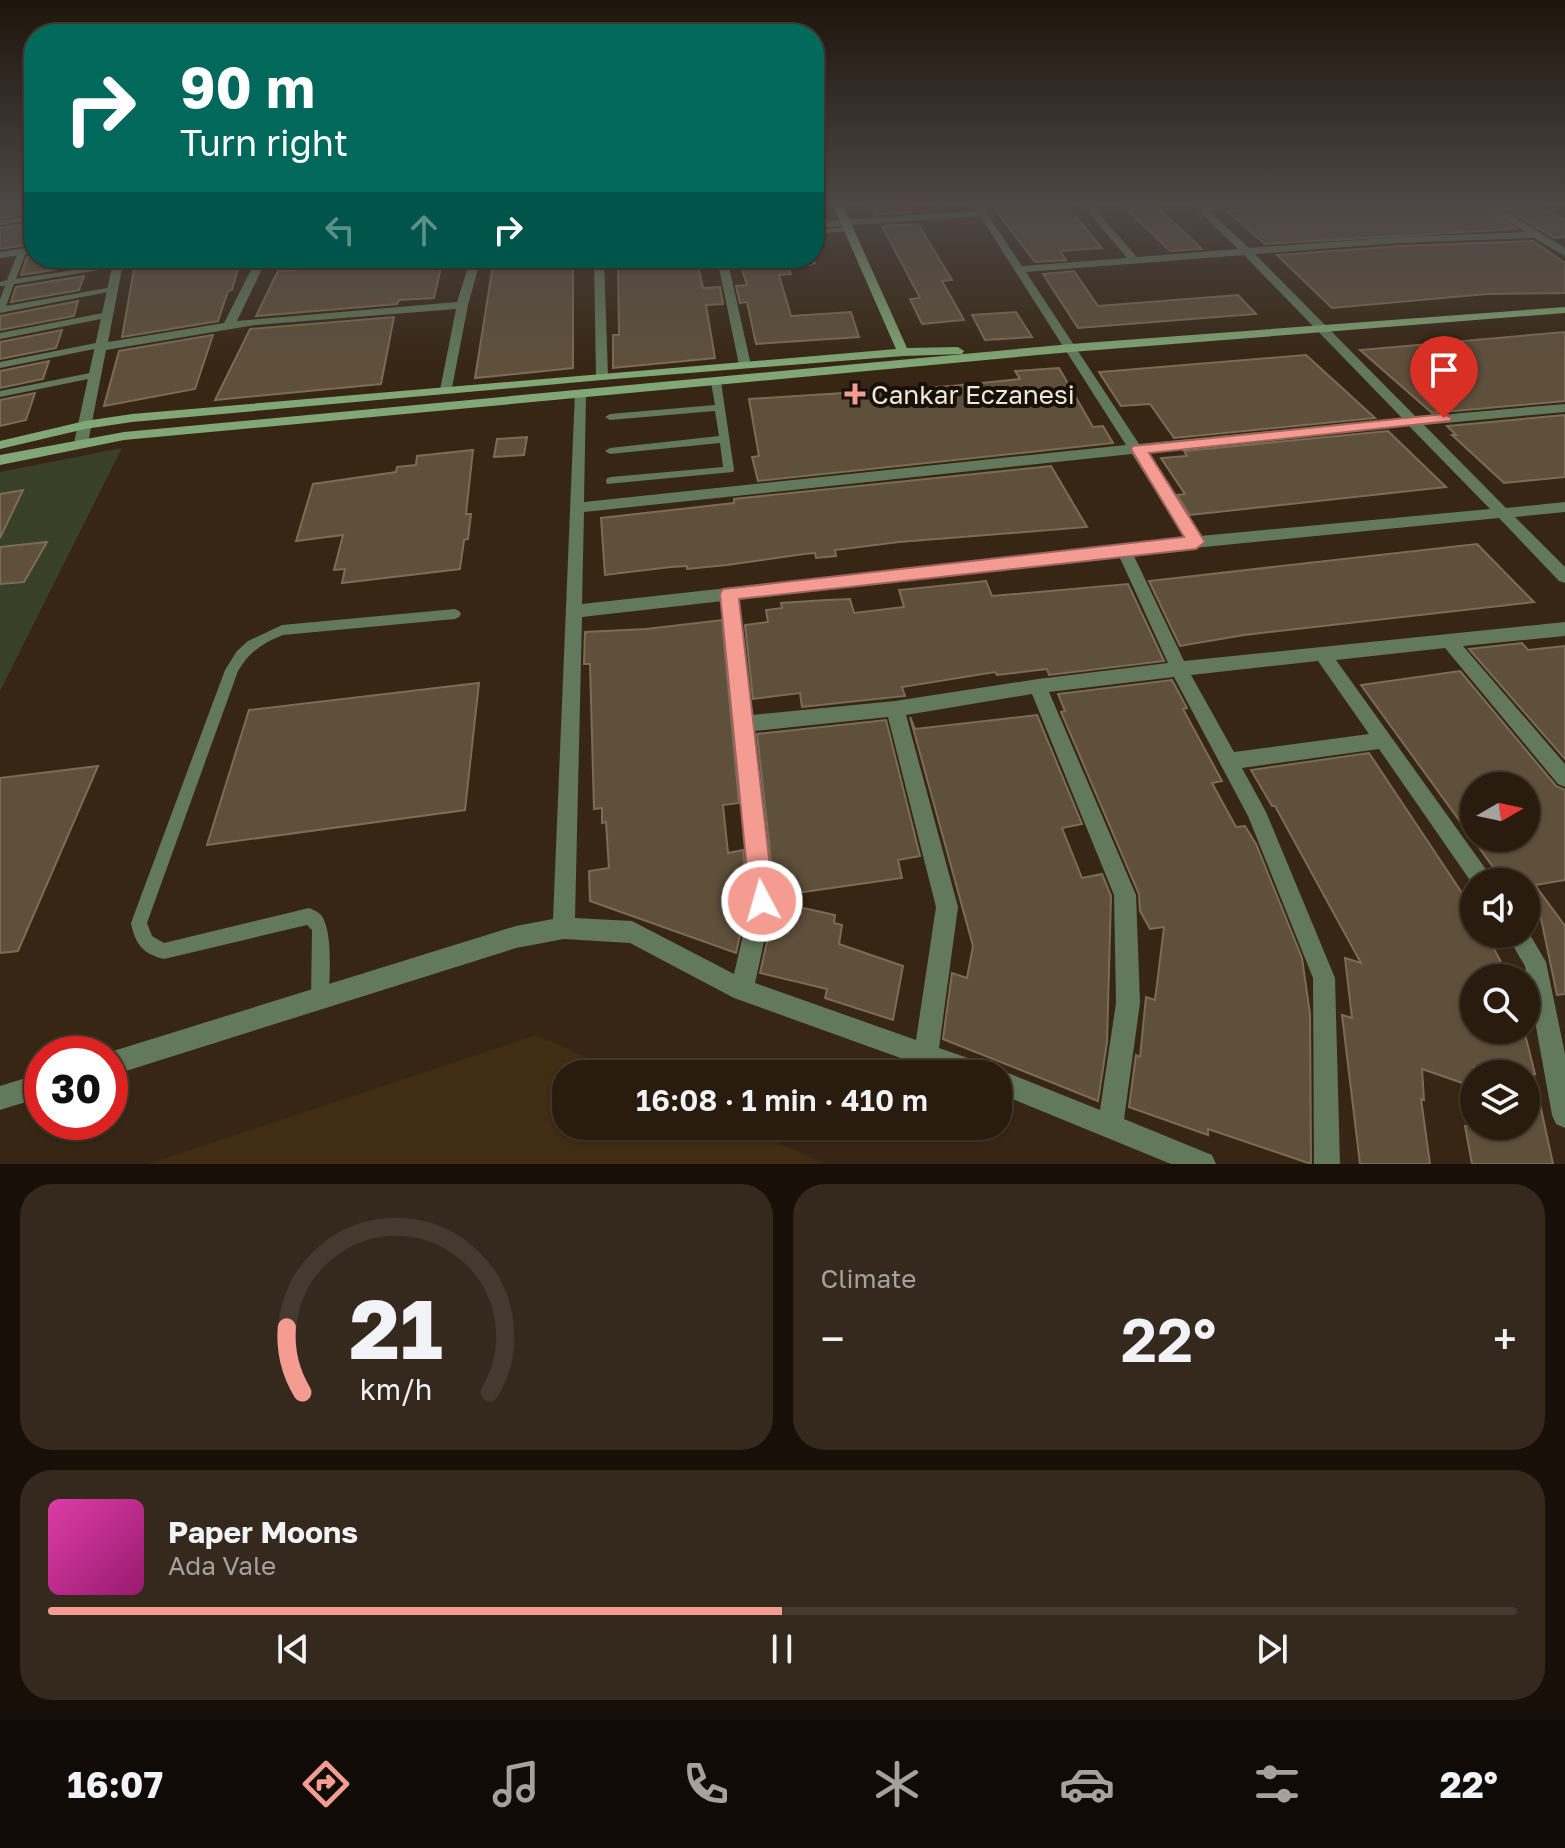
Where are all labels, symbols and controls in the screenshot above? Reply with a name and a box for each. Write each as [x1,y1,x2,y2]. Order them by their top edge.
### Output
text: 90 m [180,53,315,120]
icon: right [48,56,152,160]
text: Turn right [180,121,348,164]
icon: left [318,208,362,252]
icon: ahead [402,208,446,252]
icon: right [486,208,530,252]
pin [1410,336,1478,418]
icon: arrive [1422,348,1466,392]
place label: Cankar Eczanesi [871,379,1075,410]
marker: Cankar Eczanesi [846,385,864,403]
north arrow [1460,772,1540,852]
map controls [1460,772,1540,1140]
position arrow [720,859,804,943]
button: sound [1460,868,1540,948]
button: search [1460,964,1540,1044]
speed limit sign: 30 [24,1036,128,1140]
button: layers [1460,1060,1540,1140]
text: 16:08 · 1 min · 410 m [636,1082,928,1118]
text: Climate [821,1263,916,1294]
text: 21 [349,1277,443,1377]
text: 22° [1121,1303,1216,1375]
text: − [821,1312,845,1365]
text: + [1493,1312,1517,1365]
text: km/h [360,1372,433,1406]
text: Paper Moons [168,1514,358,1550]
text: Ada Vale [168,1550,276,1581]
icon: previous [271,1627,315,1671]
icon: pause [760,1627,804,1671]
icon: next [1250,1627,1294,1671]
icon: directions [298,1756,354,1812]
icon: music [488,1756,544,1812]
icon: phone [678,1756,734,1812]
icon: climate [869,1756,925,1812]
icon: car [1059,1756,1115,1812]
icon: filters [1249,1756,1305,1812]
text: 16:07 [67,1763,163,1806]
text: 22° [1440,1763,1498,1806]

